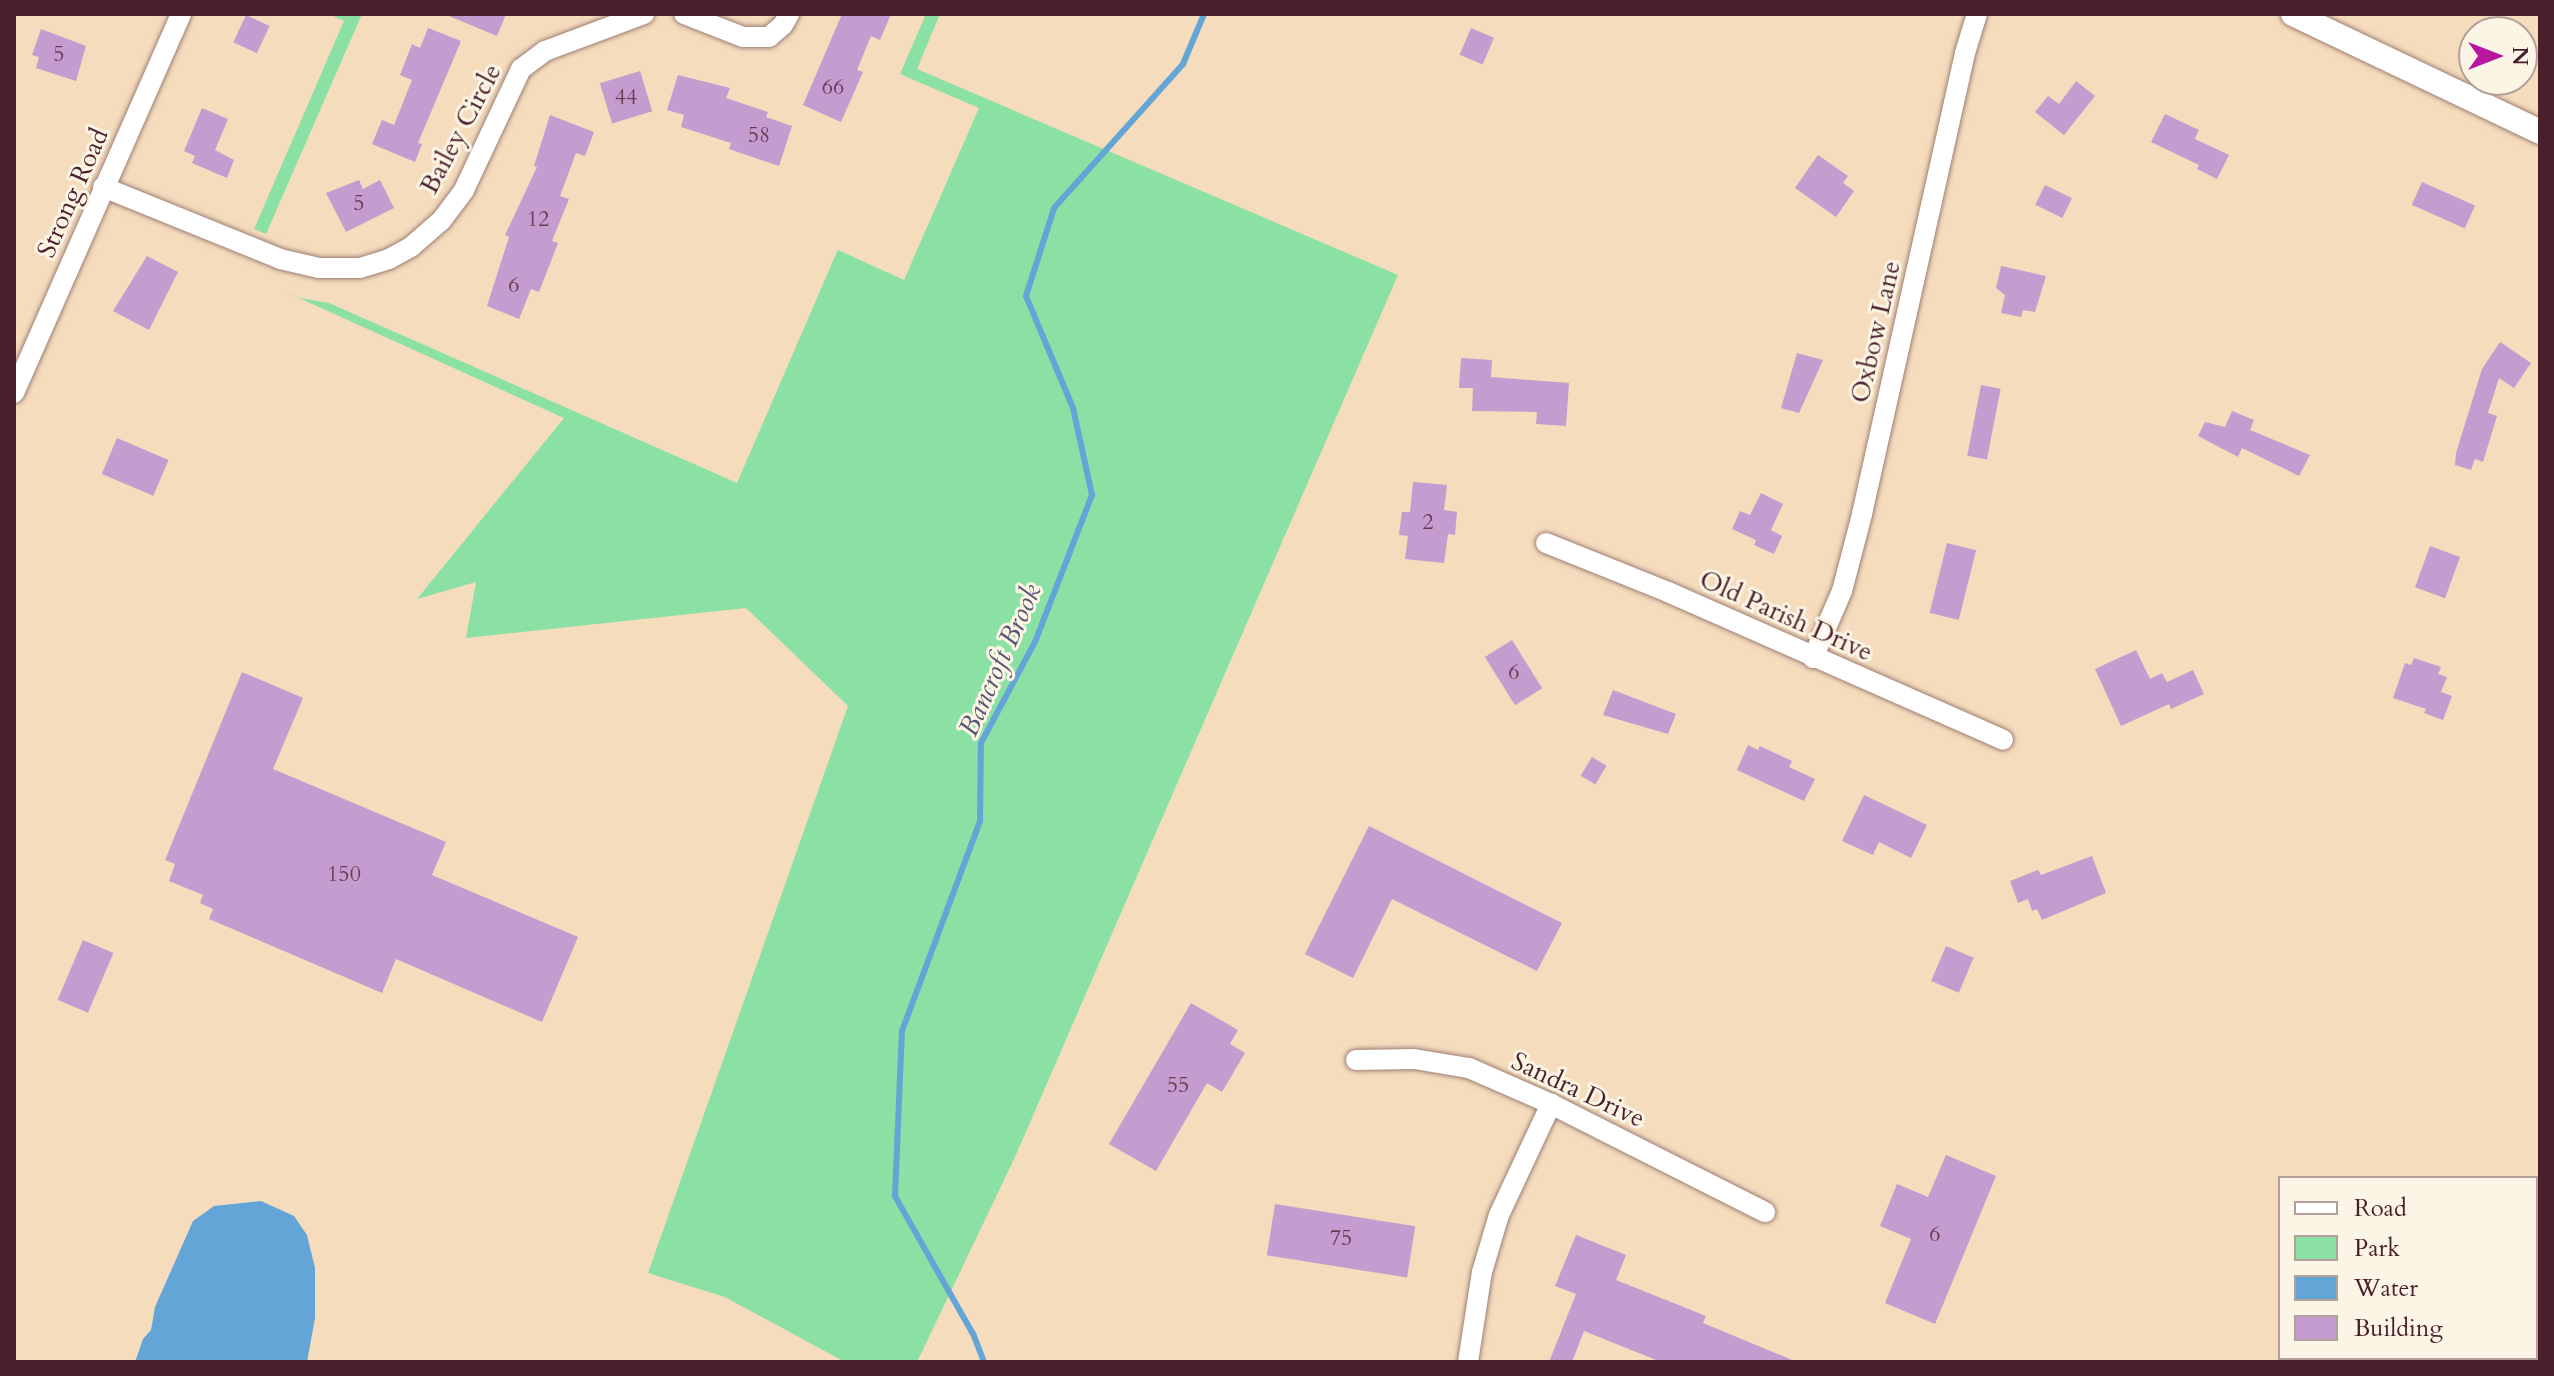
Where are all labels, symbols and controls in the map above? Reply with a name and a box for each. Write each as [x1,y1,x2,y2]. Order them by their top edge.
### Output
north arrow [2458,16,2538,96]
house number: 5 [53,42,65,68]
text: N [2505,46,2535,66]
street label: Bailey Circle [414,59,508,199]
house number: 66 [822,75,844,101]
house number: 44 [615,85,637,111]
house number: 58 [748,123,770,149]
street label: Strong Road [31,124,115,262]
house number: 5 [353,191,365,217]
house number: 12 [527,207,549,233]
street label: Oxbow Lane [1845,258,1907,406]
house number: 6 [508,273,520,299]
house number: 2 [1422,510,1434,536]
street label: Old Parish Drive [1695,564,1877,668]
water label: Bancroft Brook [951,579,1049,741]
house number: 6 [1508,660,1520,686]
house number: 150 [327,862,361,888]
street label: Sandra Drive [1506,1046,1650,1134]
house number: 55 [1167,1073,1189,1099]
legend [2278,1176,2538,1360]
text: Road [2354,1192,2407,1225]
house number: 6 [1929,1222,1941,1248]
house number: 75 [1330,1226,1352,1252]
text: Park [2354,1232,2400,1265]
text: Water [2354,1272,2418,1305]
text: Building [2354,1312,2443,1345]

